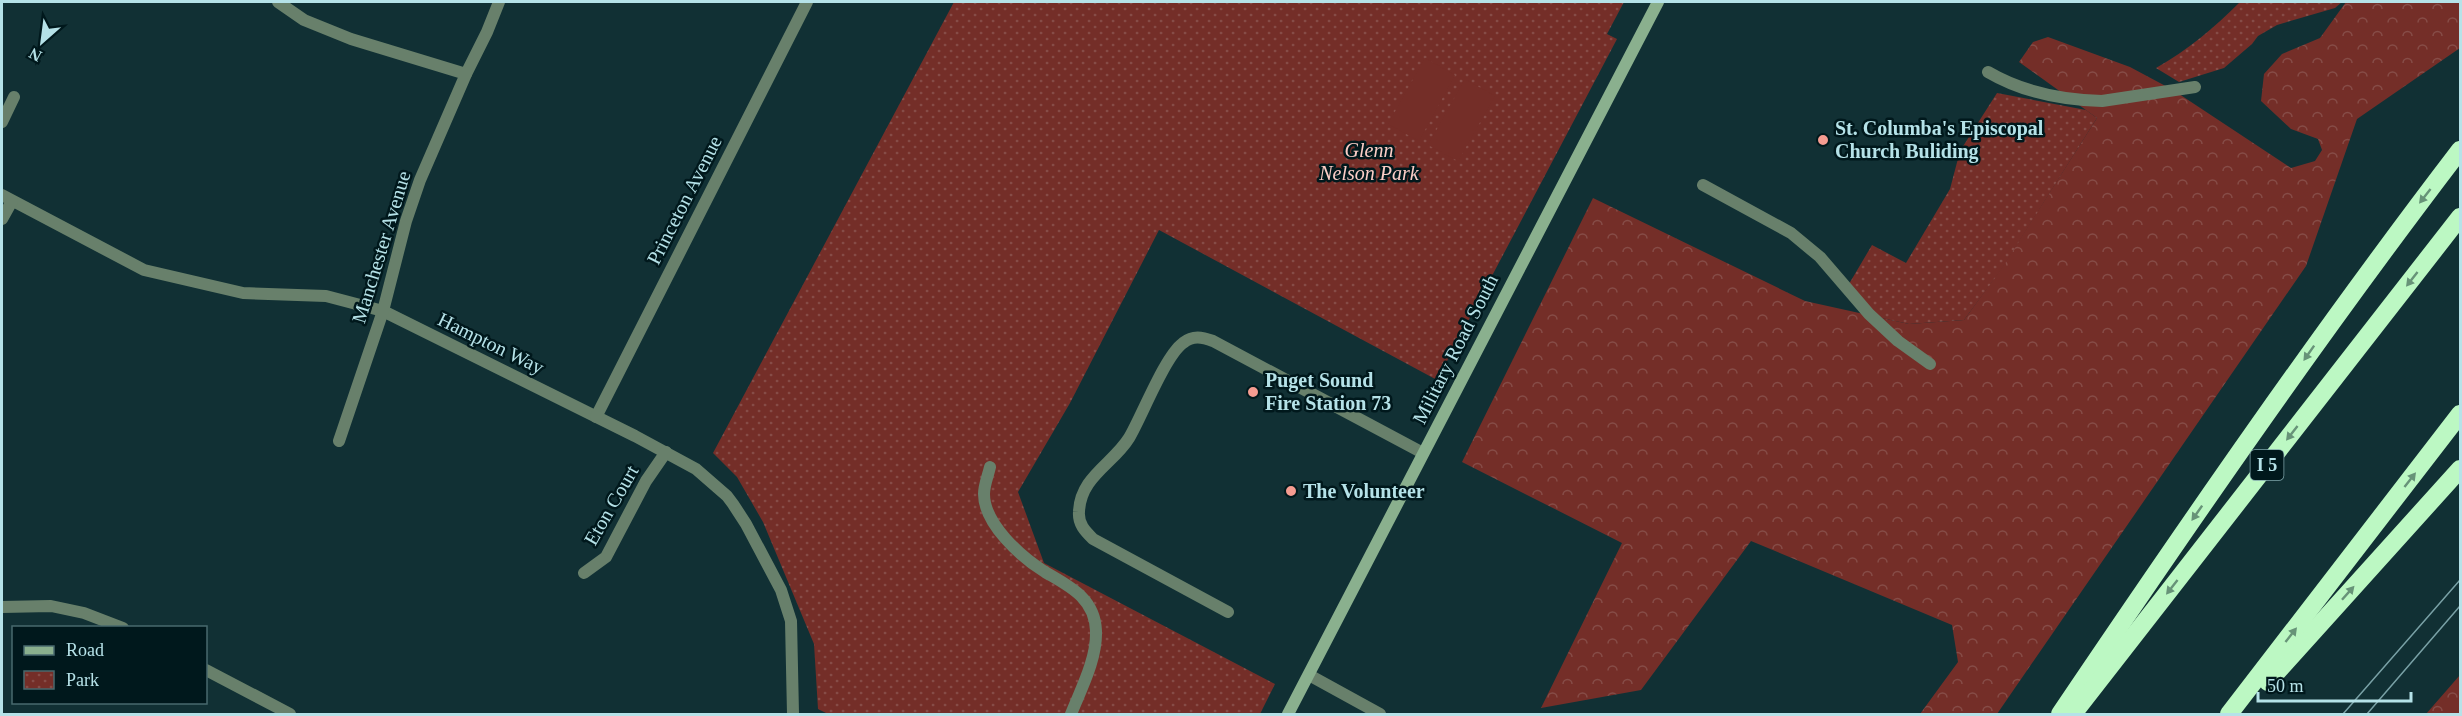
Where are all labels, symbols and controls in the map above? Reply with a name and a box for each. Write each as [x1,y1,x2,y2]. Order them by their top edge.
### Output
north arrow [12,12,72,72]
text: N [26,44,44,65]
place label: St. Columba's Episcopal Church Buliding [1835,117,2044,163]
street label: Princeton Avenue [642,132,726,268]
marker: St. Columba's Episcopal Church Buliding [1816,133,1830,147]
park label: Glenn Nelson Park [1318,139,1420,184]
street label: Manchester Avenue [347,168,415,326]
one-way arrow [2419,189,2431,204]
street label: Military Road South [1408,271,1503,428]
one-way arrow [2406,272,2418,287]
street label: Hampton Way [434,308,548,379]
one-way arrow [2304,346,2316,361]
place label: Puget Sound Fire Station 73 [1265,369,1391,414]
marker: Puget Sound Fire Station 73 [1246,385,1260,399]
one-way arrow [2285,425,2298,441]
road number: I 5 [2250,450,2284,480]
street label: Eton Court [579,461,643,549]
one-way arrow [2403,473,2415,488]
place label: The Volunteer [1303,480,1425,502]
marker: The Volunteer [1284,484,1298,498]
one-way arrow [2191,504,2203,520]
one-way arrow [2166,579,2179,595]
one-way arrow [2341,586,2354,601]
legend [12,626,207,704]
one-way arrow [2284,627,2297,643]
text: Road [66,640,104,660]
scale bar [2258,665,2411,703]
text: Park [66,670,99,690]
text: 50 m [2267,676,2304,696]

